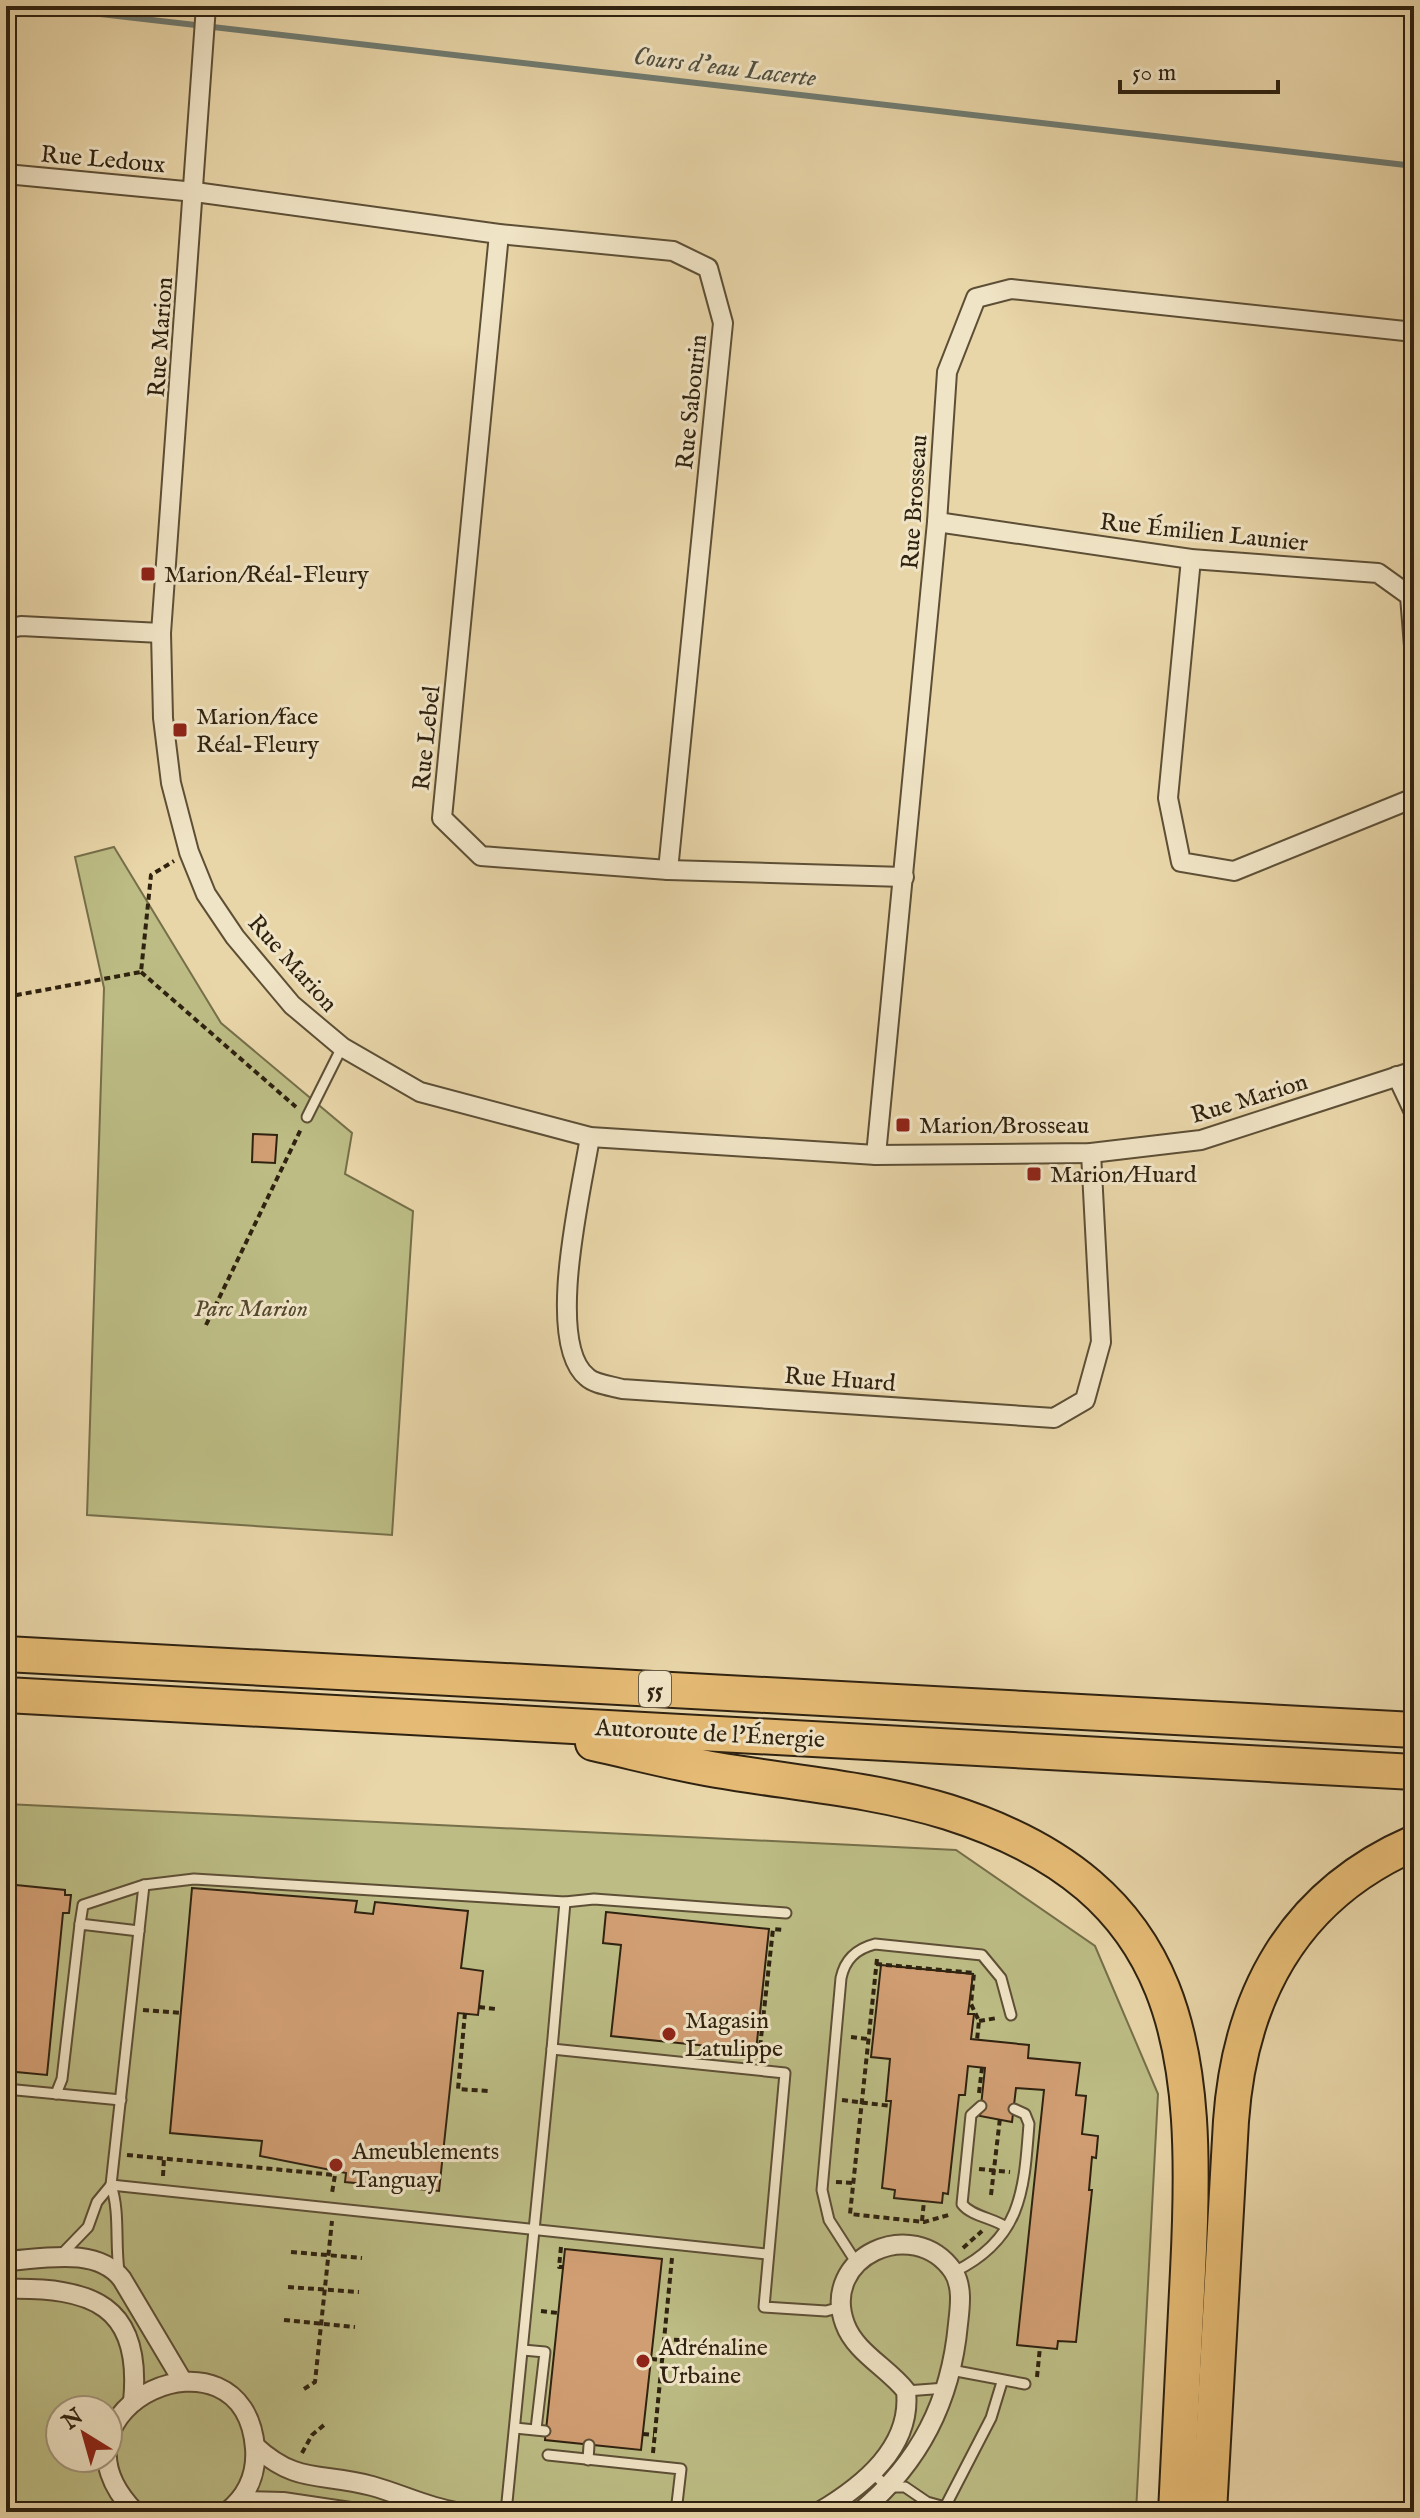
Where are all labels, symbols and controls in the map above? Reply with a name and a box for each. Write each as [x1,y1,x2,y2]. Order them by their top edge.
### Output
water label: Cours d'eau Lacerte [632,40,818,95]
scale bar [1120,44,1278,94]
text: 50 m [1132,58,1176,89]
street label: Rue Ledoux [39,140,167,181]
street label: Rue Marion [142,276,181,398]
street label: Rue Sabourin [670,333,715,471]
street label: Rue Brosseau [895,434,936,571]
street label: Rue Émilien Launier [1098,507,1310,560]
place label: Marion/Réal-Fleury [164,560,369,591]
marker: Marion/Réal-Fleury [139,565,157,583]
street label: Rue Lebel [407,684,448,792]
place label: Marion/face Réal-Fleury [196,702,319,761]
marker: Marion/face Réal-Fleury [171,721,189,739]
street label: Rue Marion [240,909,344,1019]
street label: Rue Marion [1187,1067,1312,1132]
place label: Marion/Brosseau [919,1111,1089,1142]
marker: Marion/Brosseau [894,1116,912,1134]
place label: Marion/Huard [1050,1160,1197,1191]
marker: Marion/Huard [1025,1165,1043,1183]
park label: Parc Marion [194,1294,308,1325]
street label: Rue Huard [783,1361,897,1400]
road number: 55 [639,1671,671,1707]
street label: Autoroute de l'Énergie [593,1713,826,1756]
place label: Magasin Latulippe [685,2006,783,2065]
marker: Magasin Latulippe [660,2025,678,2043]
place label: Ameublements Tanguay [351,2137,499,2196]
marker: Ameublements Tanguay [327,2156,345,2174]
place label: Adrénaline Urbaine [658,2333,768,2392]
marker: Adrénaline Urbaine [634,2352,652,2370]
north arrow [44,2394,124,2474]
text: N [56,2403,89,2437]

